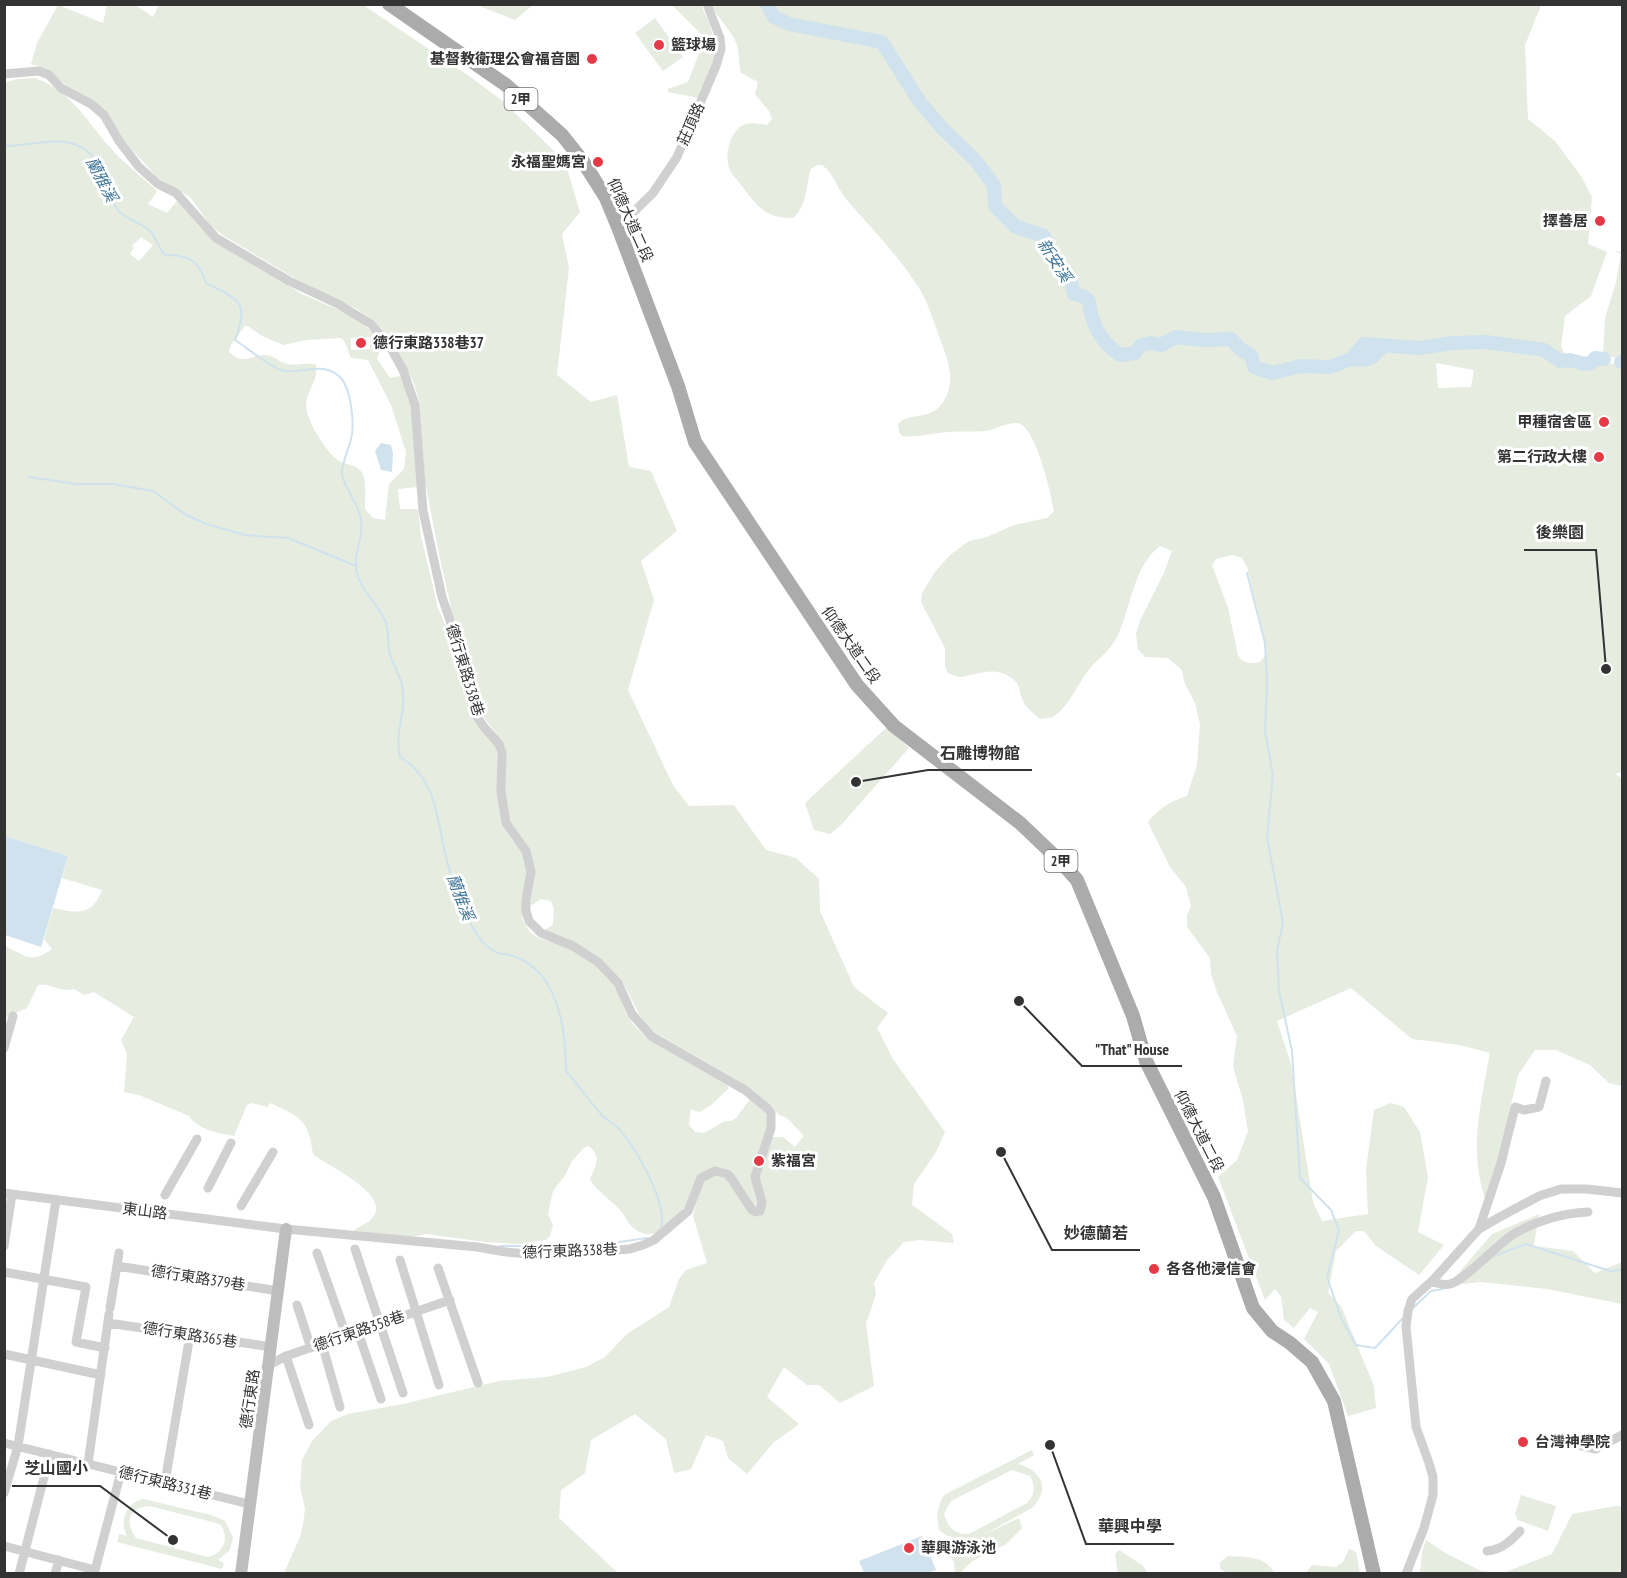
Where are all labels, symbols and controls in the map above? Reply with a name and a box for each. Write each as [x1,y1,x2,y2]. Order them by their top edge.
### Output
place label: 籃球場 [671,35,716,54]
marker: 籃球場 [652,38,666,52]
place label: 基督教衛理公會福音園 [430,49,580,68]
marker: 基督教衛理公會福音園 [585,52,599,66]
road number: 2甲 [504,88,538,110]
street label: 莊頂路 [673,99,708,148]
place label: 永福聖媽宮 [511,152,586,171]
water label: 蘭雅溪 [82,153,123,207]
marker: 永福聖媽宮 [591,155,605,169]
street label: 仰德大道二段 [603,175,657,265]
place label: 擇善居 [1543,211,1588,230]
marker: 擇善居 [1593,214,1607,228]
water label: 新安溪 [1034,234,1078,287]
place label: 德行東路338巷37 [373,333,484,352]
marker: 德行東路338巷37 [354,336,368,350]
place label: 甲種宿舍區 [1517,412,1592,431]
marker: 甲種宿舍區 [1597,415,1611,429]
place label: 第二行政大樓 [1497,447,1587,466]
marker: 第二行政大樓 [1592,450,1606,464]
callout: 後樂園 [1524,516,1596,550]
text: 後樂園 [1536,522,1584,542]
street label: 仰德大道二段 [818,602,885,687]
street label: 德行東路338巷 [442,622,488,718]
callout: 石雕博物館 [928,736,1032,770]
text: 石雕博物館 [940,743,1020,763]
road number: 2甲 [1044,850,1078,872]
water label: 蘭雅溪 [443,871,480,925]
callout: "That" House [1082,1032,1182,1066]
text: "That" House [1095,1039,1169,1059]
street label: 仰德大道二段 [1171,1086,1228,1175]
place label: 紫福宮 [771,1151,816,1170]
marker: 紫福宮 [752,1154,766,1168]
street label: 東山路 [122,1198,169,1223]
callout: 妙德蘭若 [1052,1216,1140,1250]
text: 妙德蘭若 [1064,1223,1128,1243]
street label: 德行東路338巷 [522,1239,618,1262]
place label: 各各他浸信會 [1166,1259,1256,1278]
street label: 德行東路379巷 [150,1261,247,1294]
marker: 各各他浸信會 [1147,1262,1161,1276]
street label: 德行東路358巷 [311,1306,407,1355]
street label: 德行東路365巷 [142,1318,239,1351]
street label: 德行東路 [236,1368,263,1430]
place label: 台灣神學院 [1535,1432,1610,1451]
marker: 台灣神學院 [1516,1435,1530,1449]
callout: 芝山國小 [12,1452,100,1486]
text: 芝山國小 [24,1458,88,1478]
street label: 德行東路331巷 [117,1462,214,1503]
callout: 華興中學 [1086,1510,1174,1544]
text: 華興中學 [1098,1516,1162,1536]
place label: 華興游泳池 [921,1538,996,1557]
marker: 華興游泳池 [902,1541,916,1555]

